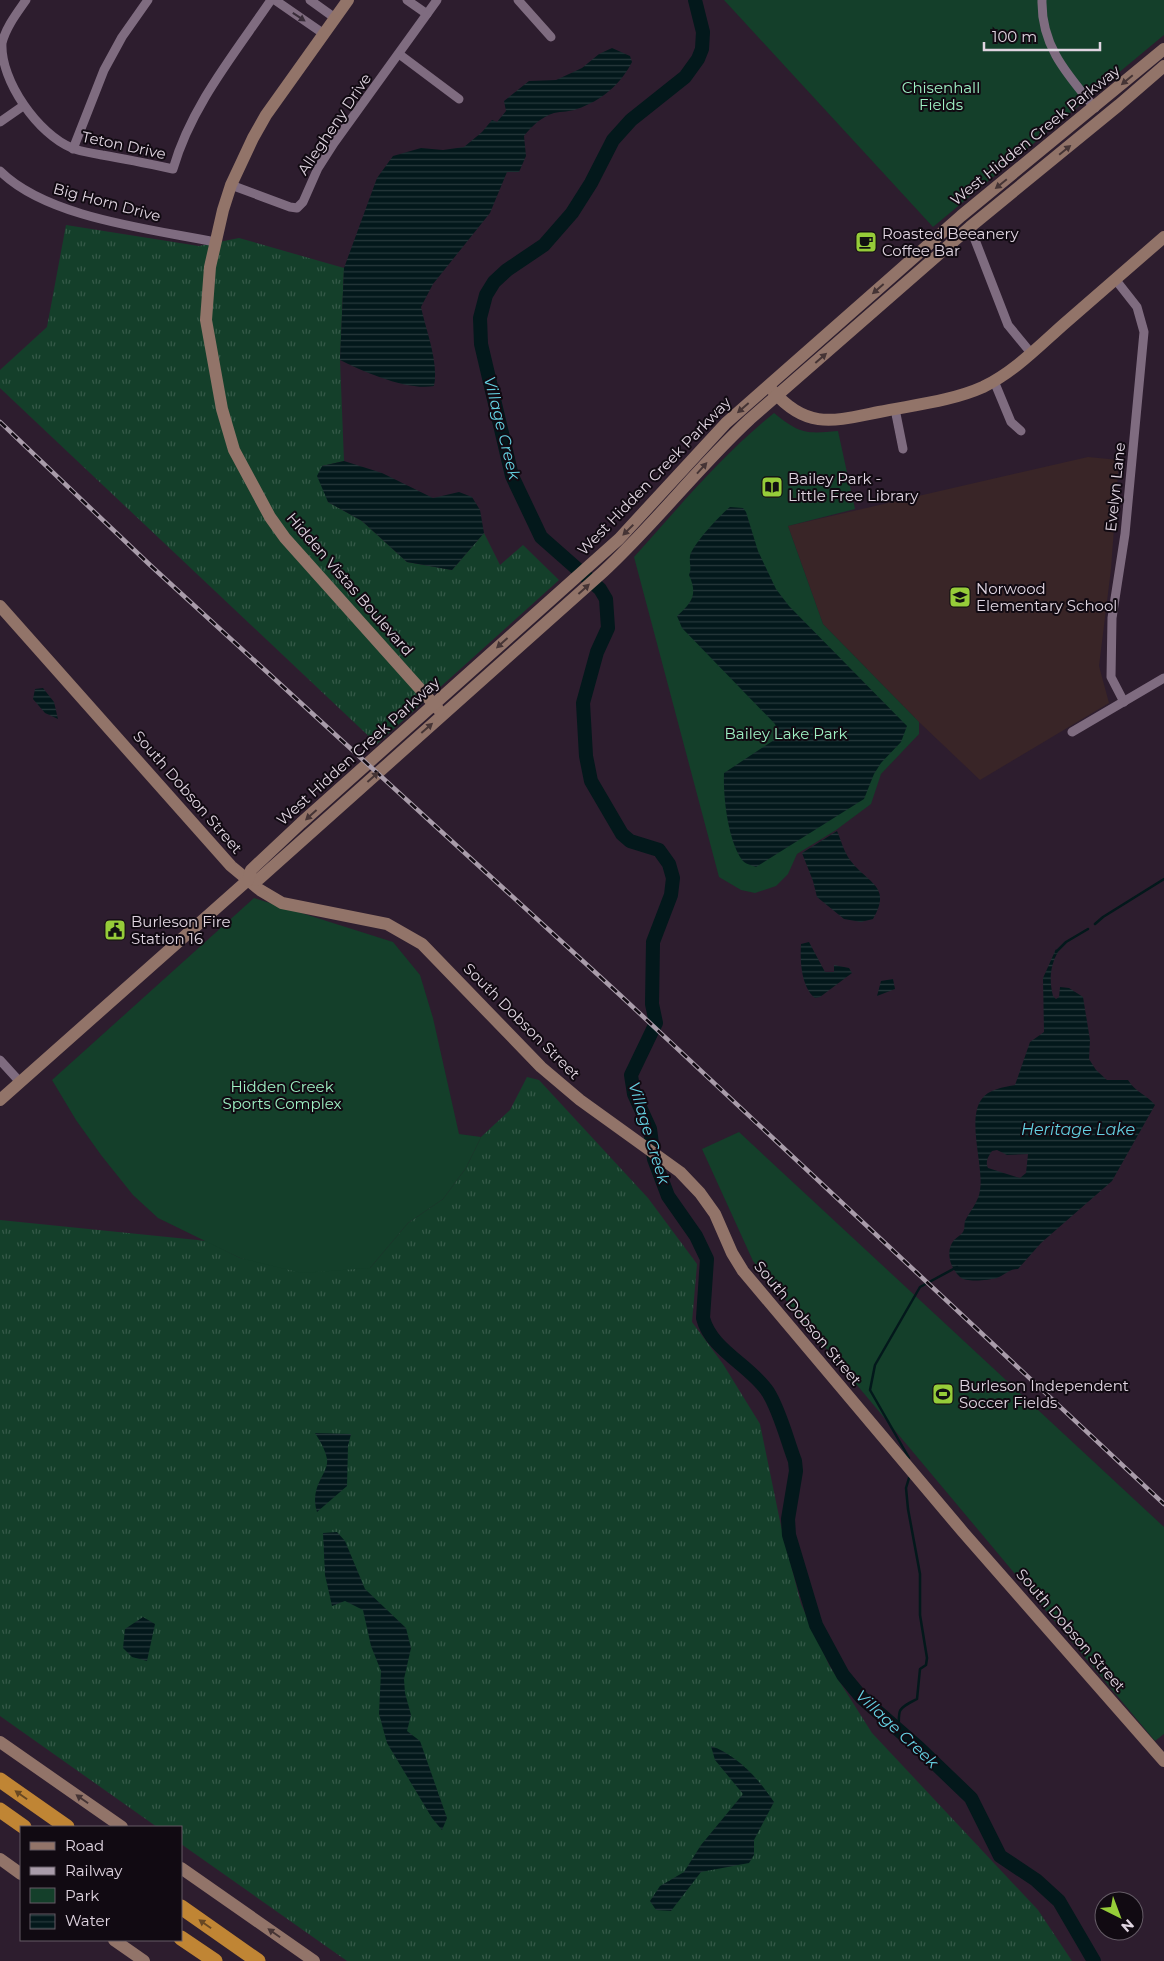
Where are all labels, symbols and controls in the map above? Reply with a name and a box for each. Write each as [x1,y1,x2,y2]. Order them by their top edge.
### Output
one-way arrow [293,12,306,22]
scale bar [984,20,1100,52]
text: 100 m [992,27,1037,46]
street label: West Hidden Creek Parkway [946,60,1124,209]
street label: Allegheny Drive [293,70,375,178]
one-way arrow [1121,75,1134,86]
park label: Chisenhall Fields [902,78,980,114]
street label: Teton Drive [80,127,168,163]
one-way arrow [1058,144,1071,155]
one-way arrow [995,178,1008,189]
street label: Big Horn Drive [51,179,163,225]
place label: Roasted Beeanery Coffee Bar [882,224,1020,260]
cafe icon: Roasted Beeanery Coffee Bar [854,230,878,254]
one-way arrow [872,283,884,295]
one-way arrow [815,352,828,363]
water label: Village Creek [480,374,524,483]
street label: West Hidden Creek Parkway [573,392,735,559]
one-way arrow [737,402,749,414]
street label: Evelyn Lane [1101,441,1129,533]
one-way arrow [696,462,708,474]
place label: Bailey Park - Little Free Library [788,469,919,505]
library icon: Bailey Park - Little Free Library [760,475,784,499]
street label: Hidden Vistas Boulevard [283,508,417,660]
one-way arrow [622,524,634,536]
place label: Norwood Elementary School [976,579,1117,615]
one-way arrow [578,583,590,595]
school or university icon: Norwood Elementary School [948,585,972,609]
one-way arrow [497,637,509,649]
street label: West Hidden Creek Parkway [273,672,444,829]
one-way arrow [421,722,433,734]
park label: Bailey Lake Park [725,724,847,743]
street label: South Dobson Street [129,727,247,857]
one-way arrow [366,771,378,783]
one-way arrow [304,809,317,820]
place label: Burleson Fire Station 16 [131,912,231,948]
public building icon: Burleson Fire Station 16 [103,918,127,942]
street label: South Dobson Street [460,959,584,1083]
park label: Hidden Creek Sports Complex [222,1077,342,1113]
water label: Village Creek [624,1080,674,1188]
water label: Heritage Lake [1021,1120,1135,1139]
street label: South Dobson Street [750,1257,866,1389]
place label: Burleson Independent Soccer Fields [959,1376,1129,1412]
sports icon: Burleson Independent Soccer Fields [931,1382,955,1406]
street label: South Dobson Street [1012,1565,1130,1695]
water label: Village Creek [852,1686,943,1773]
one-way arrow [14,1790,28,1800]
one-way arrow [75,1794,89,1804]
legend [20,1826,182,1941]
text: Road [65,1836,104,1855]
text: Railway [65,1861,123,1880]
text: Park [65,1886,99,1905]
north arrow [1094,1891,1144,1941]
text: Water [65,1911,111,1930]
text: N [1117,1915,1138,1936]
one-way arrow [198,1919,212,1929]
one-way arrow [268,1928,281,1938]

